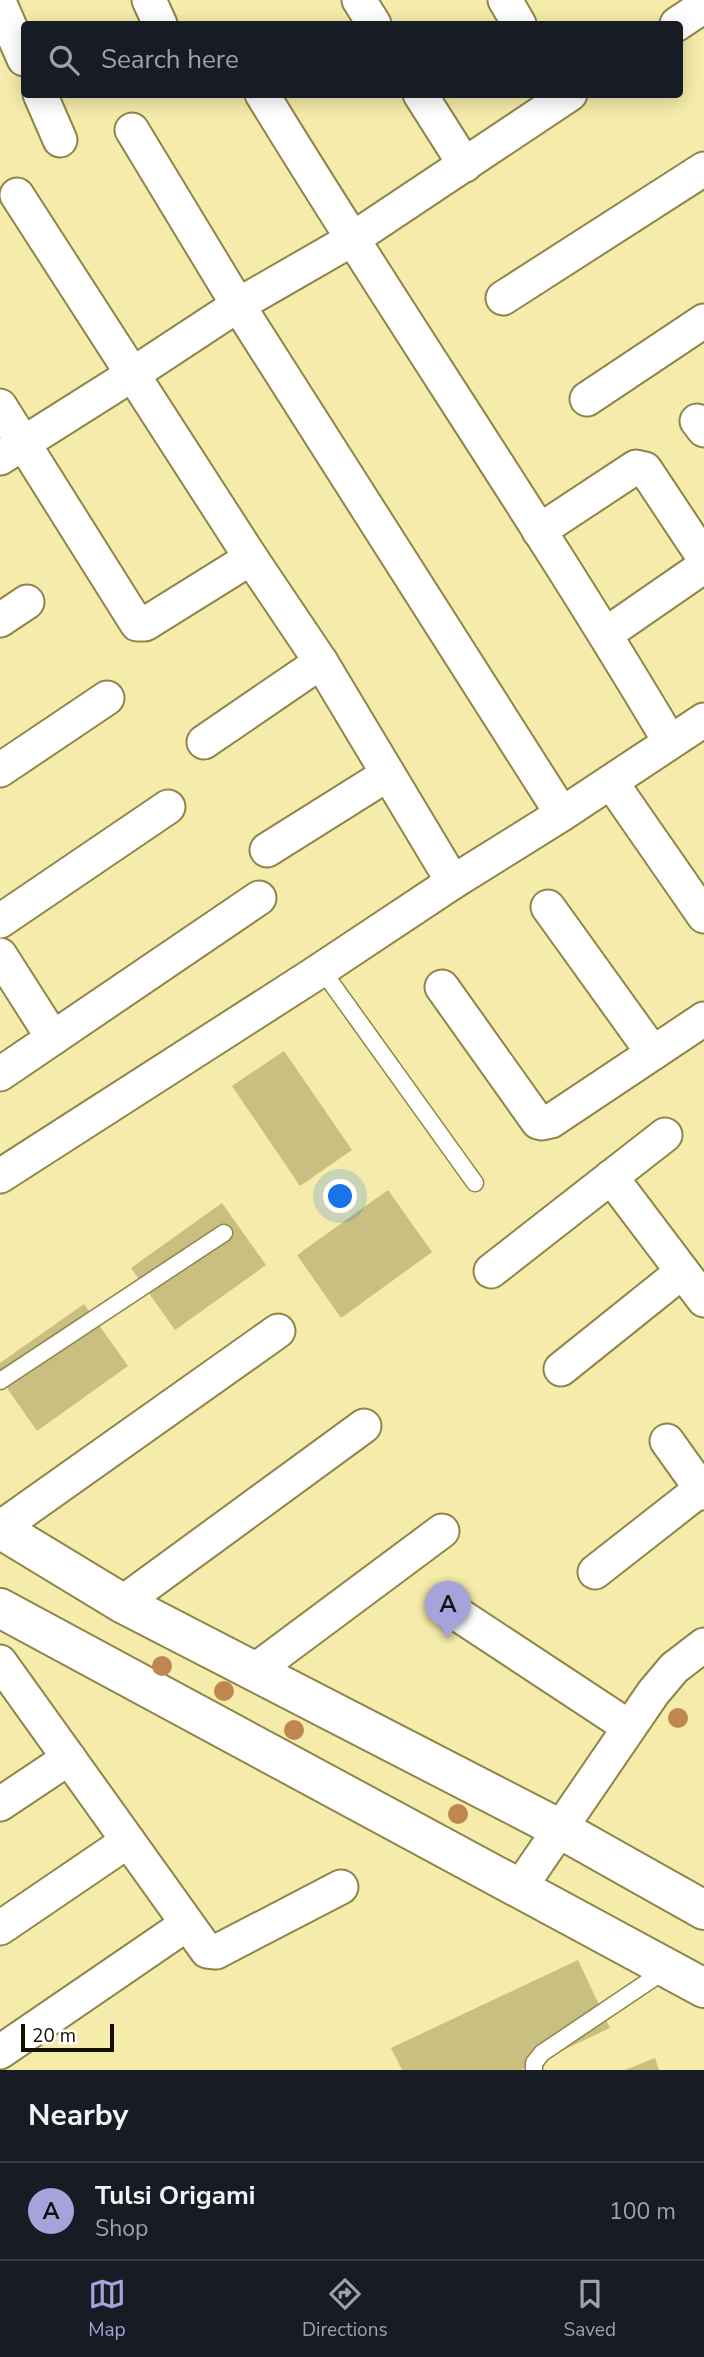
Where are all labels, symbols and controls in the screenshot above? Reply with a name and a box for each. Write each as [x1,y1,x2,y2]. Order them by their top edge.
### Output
search box [21,21,683,98]
icon: search [45,41,83,79]
text: Search here [101,42,239,77]
your location [323,1179,357,1213]
pin: A [425,1581,471,1639]
scale bar [21,2021,114,2053]
text: 20 m [32,2023,76,2049]
text: Nearby [28,2095,128,2136]
text: Tulsi Origami [95,2178,255,2213]
text: A [42,2196,60,2227]
text: 100 m [609,2196,676,2227]
text: Shop [95,2213,148,2244]
tab: Map [88,2275,126,2343]
tab: Directions [302,2275,388,2343]
tab: Saved [564,2275,616,2343]

